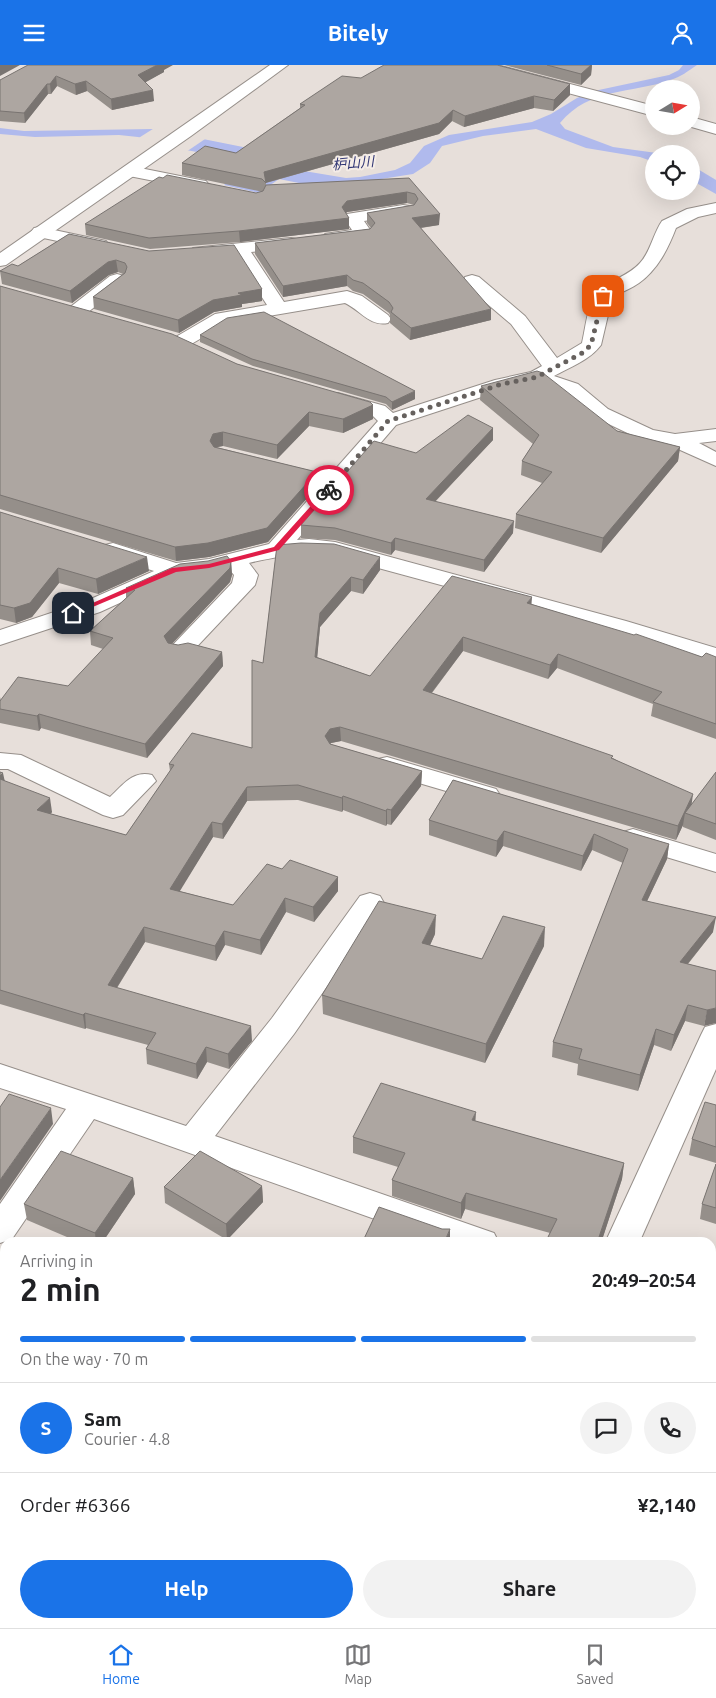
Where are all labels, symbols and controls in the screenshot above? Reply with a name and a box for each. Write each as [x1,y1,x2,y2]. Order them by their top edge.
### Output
icon: menu [20,19,48,47]
icon: person [668,19,696,47]
text: Bitely [328,20,388,45]
north arrow [645,80,700,135]
map controls [645,80,700,200]
button: locate [645,145,700,200]
water label: 枦山川 [331,153,377,173]
pin [582,275,624,317]
icon: bag [589,282,617,310]
courier [304,465,354,515]
icon: bike [315,476,343,504]
pin [52,592,94,634]
icon: home [59,599,87,627]
text: Arriving in [20,1252,93,1270]
text: 20:49–20:54 [591,1269,696,1291]
text: 2 min [20,1271,101,1307]
text: On the way · 70 m [20,1350,148,1368]
button: chat [580,1402,632,1454]
button: phone [644,1402,696,1454]
text: Sam [84,1408,122,1430]
text: S [41,1417,51,1439]
text: Courier · 4.8 [84,1430,170,1448]
text: Order #6366 [20,1494,130,1516]
text: ¥2,140 [638,1494,696,1516]
button: Help [20,1560,353,1618]
button: Share [363,1560,696,1618]
tab: Home [102,1641,140,1687]
tab: Map [344,1641,372,1687]
tab: Saved [577,1641,614,1687]

